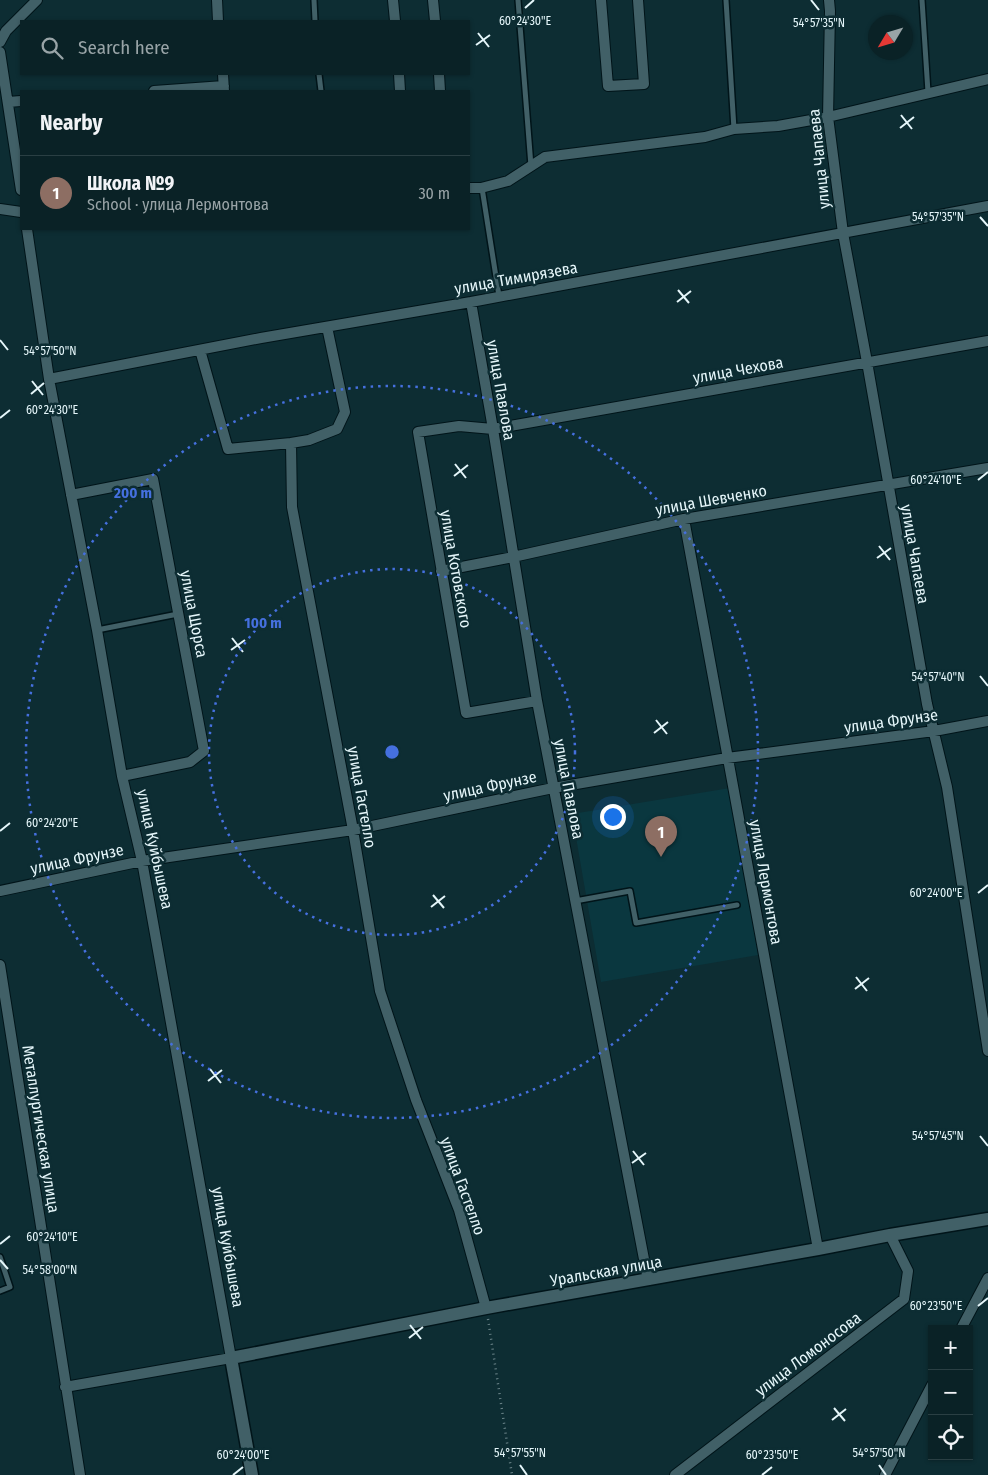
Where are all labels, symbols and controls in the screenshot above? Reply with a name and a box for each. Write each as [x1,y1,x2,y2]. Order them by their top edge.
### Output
text: 60°24'30"E [499,14,551,28]
north arrow [868,15,913,60]
text: 54°57'35"N [793,16,845,30]
search box [20,20,470,75]
icon: search [38,34,66,62]
text: Search here [78,36,170,59]
street label: улица Чапаева [804,108,834,210]
text: Nearby [40,110,102,136]
text: Школа №9 [87,172,174,195]
text: 1 [53,184,59,203]
text: 30 m [418,184,450,203]
text: School · улица Лермонтова [87,195,269,214]
text: 54°57'35"N [912,210,964,224]
street label: улица Тимирязева [453,258,579,298]
street label: улица Павлова [483,338,519,442]
text: 54°57'50"N [23,344,77,358]
street label: улица Чехова [691,353,785,387]
text: 60°24'30"E [26,403,78,417]
text: 60°24'10"E [910,473,962,487]
street label: улица Шевченко [654,481,768,519]
text: 200 m [113,484,152,502]
street label: улица Чапаева [897,503,933,605]
street label: улица Котовского [436,508,476,630]
street label: улица Щорса [176,569,212,659]
text: 100 m [244,614,282,632]
text: 54°57'40"N [912,670,964,684]
street label: улица Фрунзе [843,705,939,737]
street label: улица Павлова [550,737,588,841]
centre of rings [383,743,401,761]
street label: улица Гастелло [344,745,380,849]
street label: улица Фрунзе [442,767,538,805]
street label: улица Куйбышева [133,787,177,911]
your location [600,804,626,830]
text: 60°24'20"E [26,816,78,830]
pin: 1 [645,816,677,857]
street label: улица Лермонтова [746,818,786,946]
street label: улица Фрунзе [29,840,125,878]
text: 60°24'00"E [910,886,963,900]
street label: Металлургическая улица [18,1044,64,1214]
text: 54°57'45"N [912,1129,964,1143]
street label: улица Гастелло [436,1134,490,1238]
street label: улица Куйбышева [208,1185,248,1309]
text: 60°24'10"E [26,1230,78,1244]
street label: Уральская улица [548,1252,664,1290]
text: 54°58'00"N [23,1263,77,1277]
text: 60°23'50"E [910,1299,963,1313]
street label: улица Ломоносова [751,1308,865,1400]
map controls [928,1325,973,1460]
button: + [928,1325,973,1370]
button: − [928,1370,973,1415]
button: locate [928,1415,973,1460]
text: 54°57'55"N [494,1446,546,1460]
text: 54°57'50"N [852,1446,906,1460]
text: 60°24'00"E [217,1448,270,1462]
text: 60°23'50"E [746,1448,799,1462]

